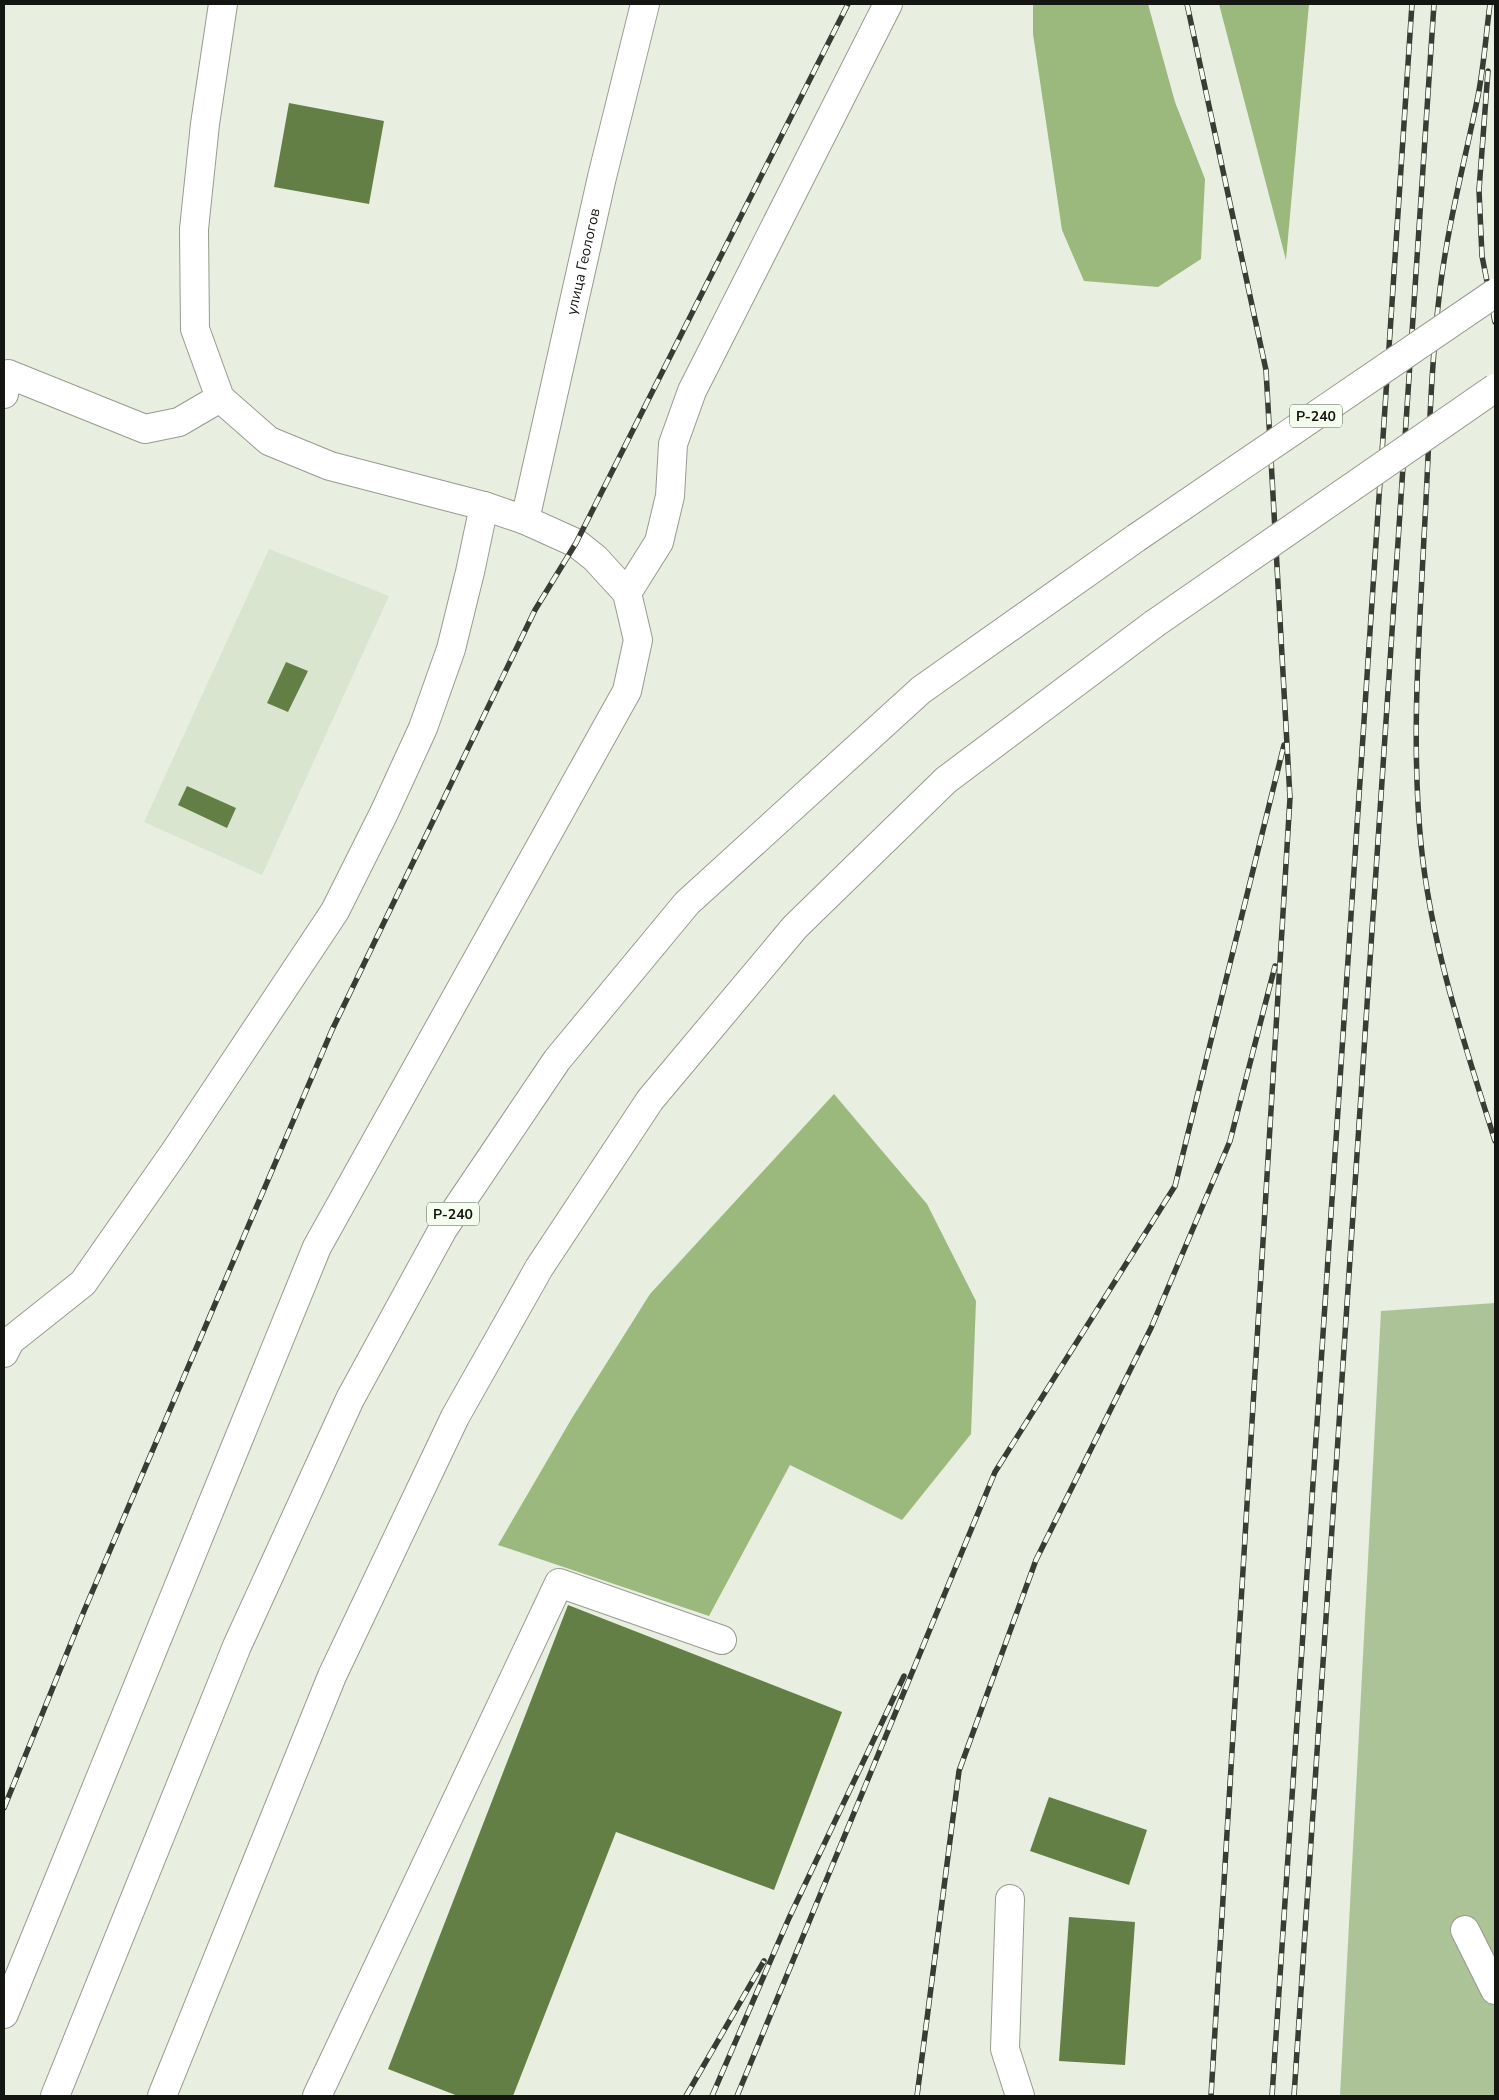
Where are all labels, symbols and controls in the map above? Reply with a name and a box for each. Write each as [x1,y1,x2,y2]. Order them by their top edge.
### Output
street label: улица Геологов [561,206,605,317]
road number: Р-240 [1290,404,1342,428]
road number: Р-240 [427,1202,479,1226]

